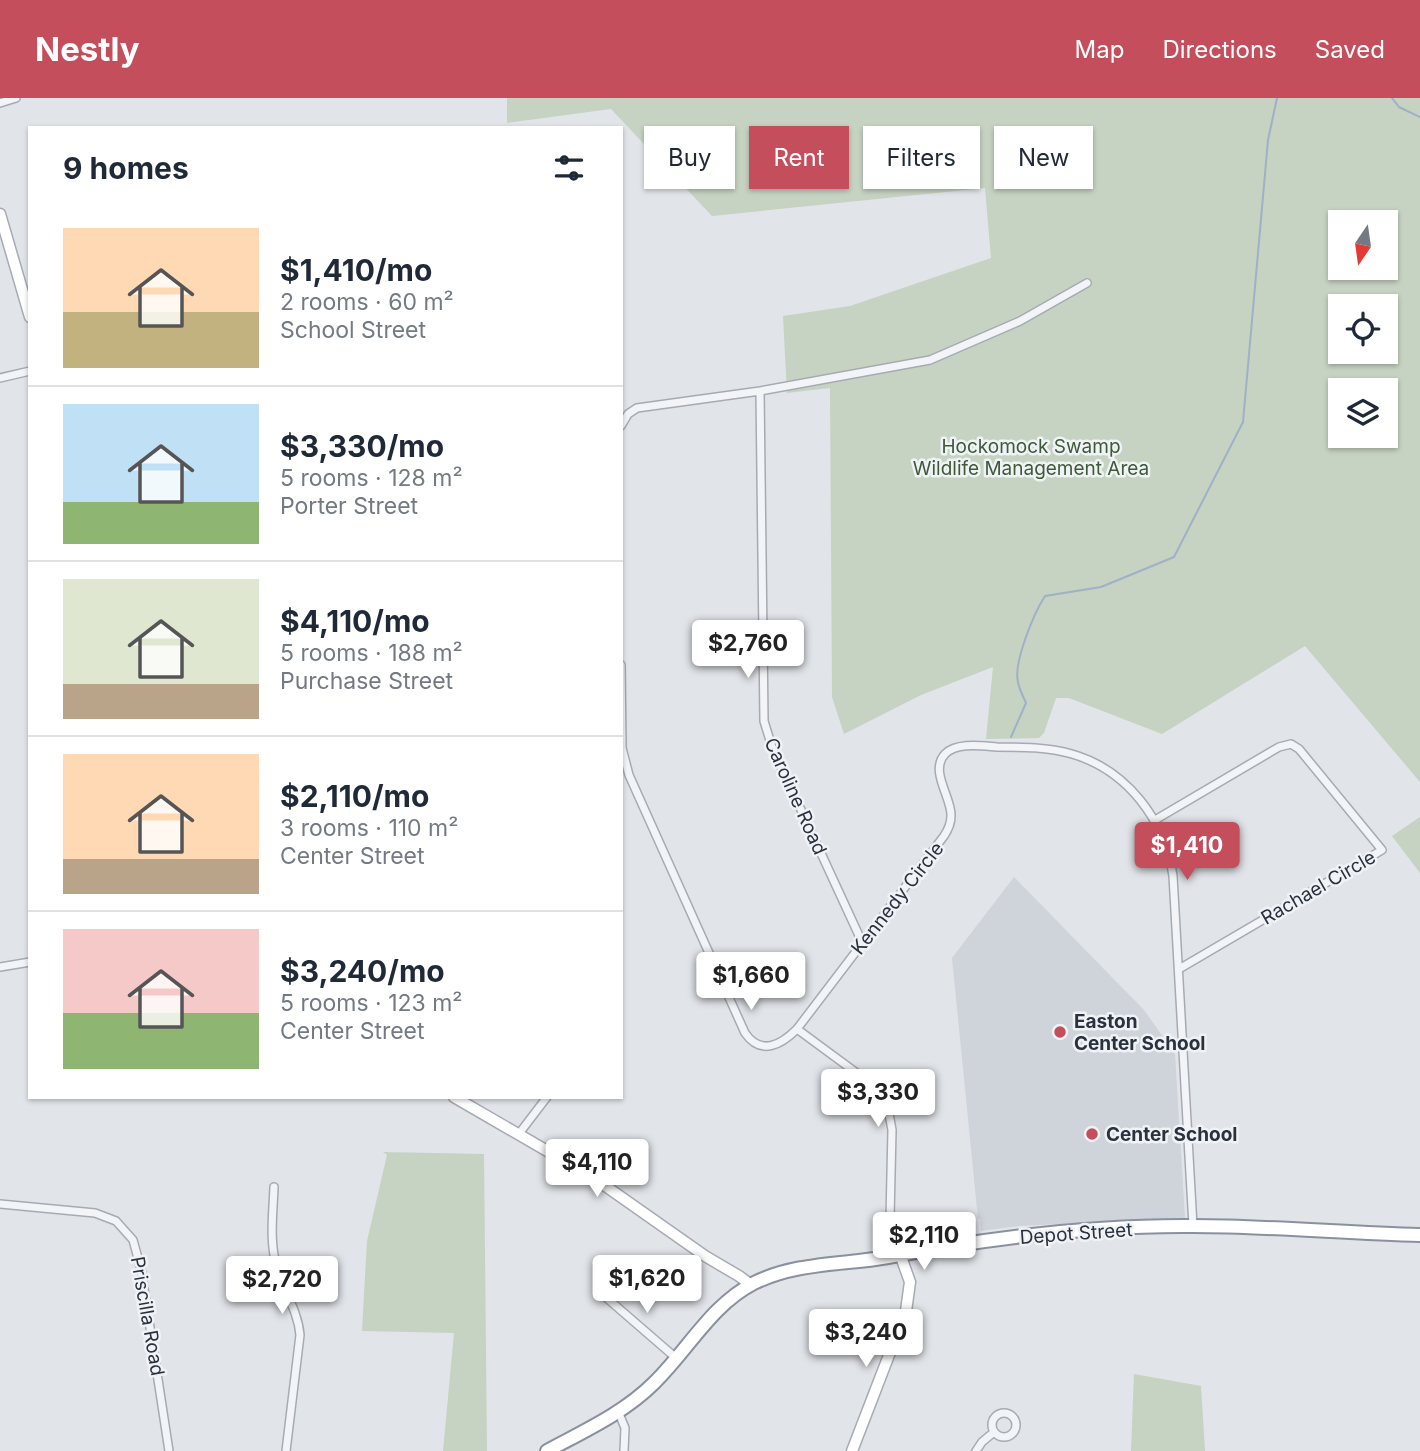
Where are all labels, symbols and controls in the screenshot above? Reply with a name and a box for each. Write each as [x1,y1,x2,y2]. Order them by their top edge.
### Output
text: Nestly [35,29,140,69]
text: Map [1075,35,1124,64]
text: Directions [1162,35,1277,64]
text: Saved [1315,35,1385,64]
chip: Buy [644,126,735,189]
chip: Rent [749,126,849,189]
chip: Filters [863,126,980,189]
chip: New [994,126,1093,189]
icon: filters [550,149,588,187]
text: 9 homes [63,150,189,186]
north arrow [1328,210,1398,280]
map controls [1328,210,1398,448]
text: $1,410/mo [280,252,432,288]
icon: home [119,256,203,340]
text: 2 rooms · 60 m² [280,288,454,316]
button: locate [1328,294,1398,364]
text: School Street [280,316,426,344]
button: layers [1328,378,1398,448]
text: $3,330/mo [280,428,444,464]
icon: home [119,432,203,516]
park label: Hockomock Swamp Wildlife Management Area [913,435,1149,480]
text: 5 rooms · 128 m² [280,464,463,492]
text: Porter Street [280,492,418,520]
text: $4,110/mo [280,603,430,639]
icon: home [119,607,203,691]
pin: $2,760 [691,620,805,680]
text: $2,760 [708,629,788,657]
text: 5 rooms · 188 m² [280,639,463,667]
text: Purchase Street [280,667,453,695]
street label: Caroline Road [760,734,832,858]
text: $2,110/mo [280,778,429,814]
icon: home [119,782,203,866]
text: 3 rooms · 110 m² [280,814,458,842]
pin: $1,410 [1130,822,1244,882]
text: $1,410 [1151,831,1223,859]
street label: Kennedy Circle [846,838,948,959]
text: Center Street [280,842,425,870]
street label: Rachael Circle [1257,845,1380,930]
text: $3,240/mo [280,953,445,989]
pin: $1,660 [694,953,808,1012]
icon: home [119,957,203,1041]
text: $1,660 [712,961,790,989]
text: 5 rooms · 123 m² [280,989,463,1017]
place label: Easton Center School [1074,1010,1205,1055]
text: Center Street [280,1017,425,1045]
marker: Easton Center School [1052,1024,1068,1040]
pin: $3,330 [821,1070,935,1129]
text: $3,330 [837,1078,919,1106]
place label: Center School [1106,1123,1237,1146]
marker: Center School [1084,1126,1100,1142]
pin: $4,110 [540,1140,654,1199]
text: $4,110 [562,1148,632,1176]
pin: $2,110 [867,1212,981,1272]
street label: Depot Street [1019,1218,1133,1249]
text: $2,110 [889,1221,959,1249]
street label: Priscilla Road [126,1255,169,1378]
pin: $2,720 [225,1256,339,1316]
pin: $1,620 [590,1256,704,1315]
text: $1,620 [609,1264,685,1292]
text: $2,720 [242,1265,322,1293]
pin: $3,240 [809,1310,923,1369]
text: $3,240 [825,1318,907,1346]

